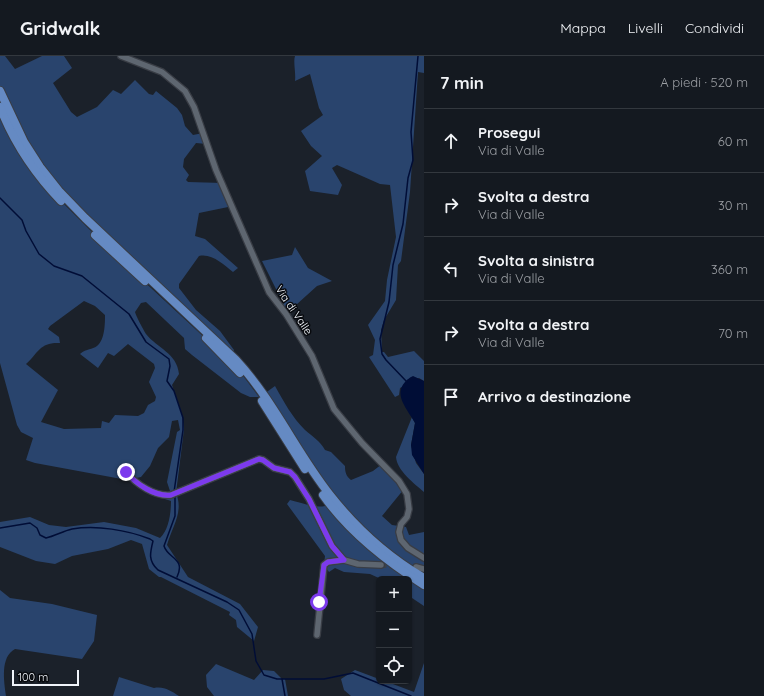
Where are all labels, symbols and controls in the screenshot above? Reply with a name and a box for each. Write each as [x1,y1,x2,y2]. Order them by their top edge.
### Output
text: Gridwalk [20,16,100,40]
text: Mappa [560,19,606,37]
text: Livelli [628,19,663,37]
text: Condividi [685,19,744,37]
text: 7 min [440,72,484,93]
text: A piedi · 520 m [660,74,748,90]
text: Prosegui [478,123,540,142]
icon: ahead [440,130,462,152]
text: 60 m [718,133,748,149]
text: Via di Valle [478,142,545,158]
text: Svolta a destra [478,187,589,206]
icon: right [440,194,462,216]
text: 30 m [718,197,748,213]
text: Via di Valle [478,206,545,222]
text: Svolta a sinistra [478,251,594,270]
icon: left [440,258,462,280]
text: 360 m [711,261,748,277]
text: Via di Valle [478,270,545,286]
street label: Via di Valle [272,283,316,337]
text: Svolta a destra [478,315,589,334]
icon: right [440,322,462,344]
text: 70 m [718,325,748,341]
text: Via di Valle [478,334,545,350]
icon: arrive [440,386,462,408]
text: Arrivo a destinazione [478,387,631,406]
route end [117,463,135,481]
map controls [376,576,412,684]
button: + [376,576,412,612]
route start [310,593,328,611]
button: − [376,612,412,648]
button: locate [376,648,412,684]
scale bar [12,668,79,687]
text: 100 m [18,670,48,684]

